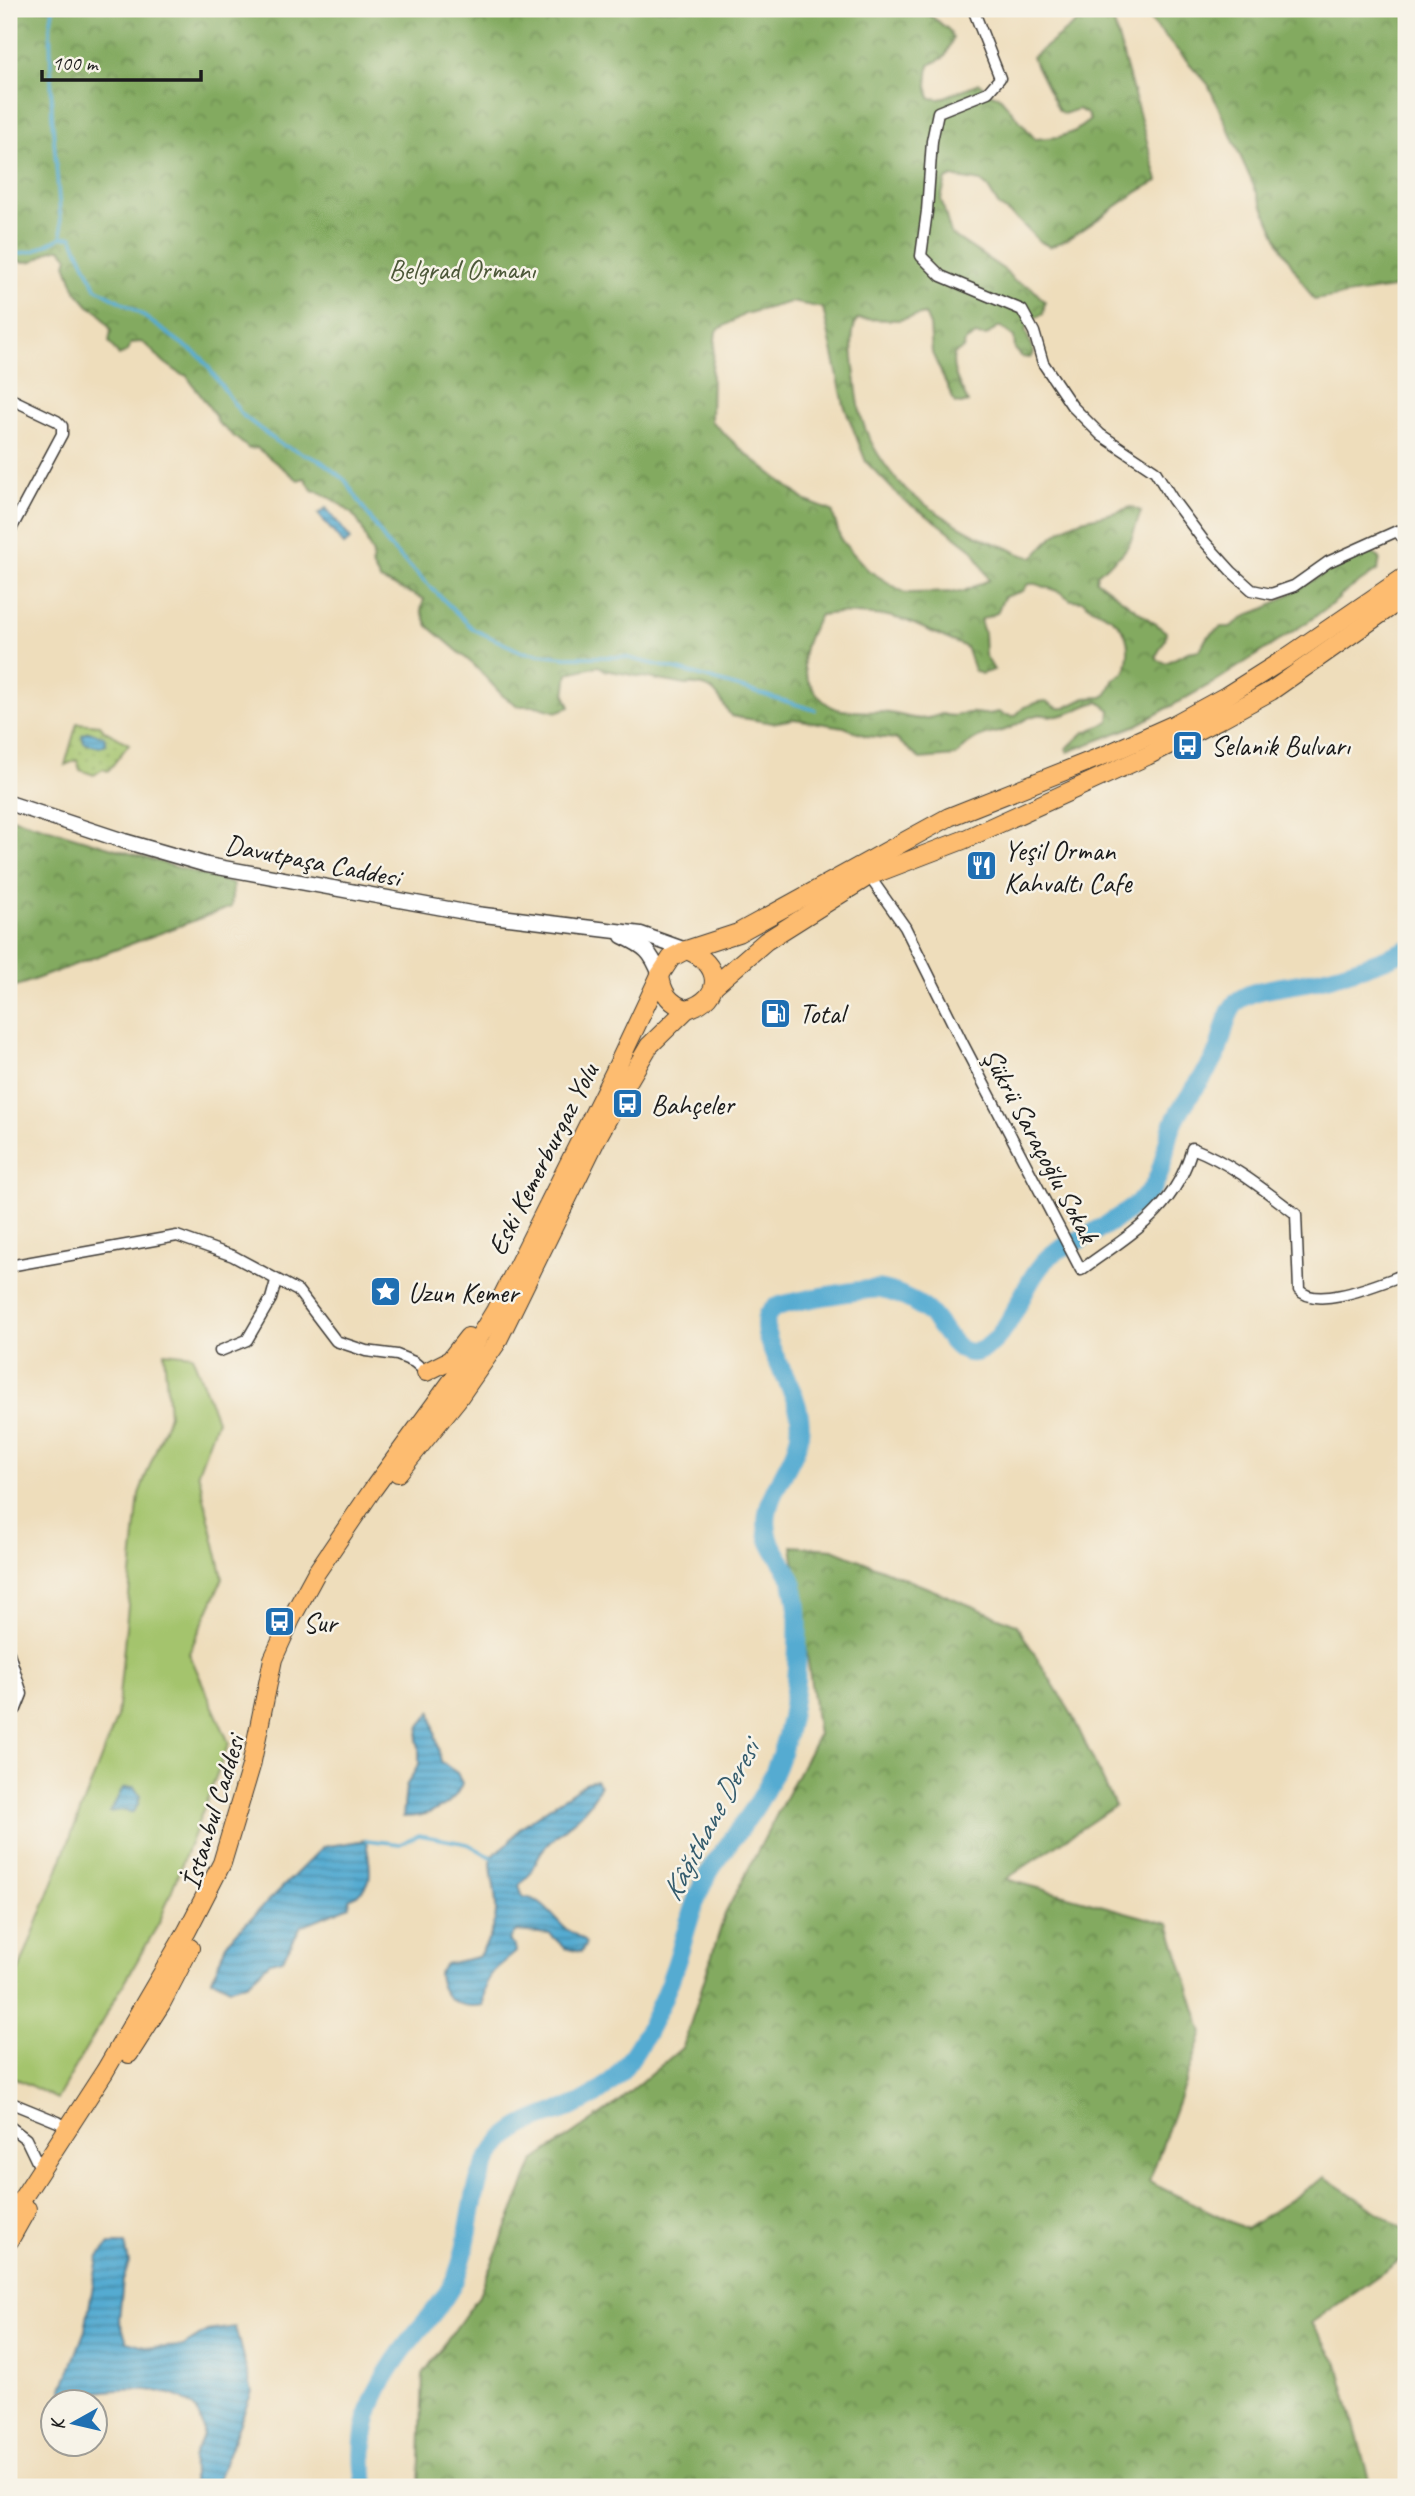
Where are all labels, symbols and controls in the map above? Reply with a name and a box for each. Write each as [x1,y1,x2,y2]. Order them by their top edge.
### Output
scale bar [42,38,201,82]
text: 100 m [52,50,99,76]
park label: Belgrad Ormanı [389,252,537,287]
bus stop icon: Selanik Bulvarı [1171,728,1205,762]
place label: Selanik Bulvarı [1211,728,1352,763]
street label: Davutpaşa Caddesi [222,826,407,895]
place label: Yeşil Orman Kahvaltı Cafe [1004,833,1133,900]
restaurant icon: Yeşil Orman Kahvaltı Cafe [964,849,998,883]
fuel station icon: Total [759,996,793,1030]
place label: Total [799,996,850,1031]
street label: Şükrü Saraçoğlu Sokak [975,1042,1107,1250]
street label: Eski Kemerburgaz Yolu [479,1056,607,1261]
bus stop icon: Bahçeler [611,1087,645,1121]
place label: Bahçeler [651,1087,736,1122]
place icon: Uzun Kemer [368,1275,402,1309]
place label: Uzun Kemer [408,1275,521,1310]
bus stop icon: Sur [263,1605,297,1639]
place label: Sur [303,1605,339,1640]
street label: İstanbul Caddesi [172,1727,254,1894]
water label: Kâğıthane Deresi [652,1728,771,1907]
north arrow [38,2388,108,2458]
text: K [45,2414,71,2432]

